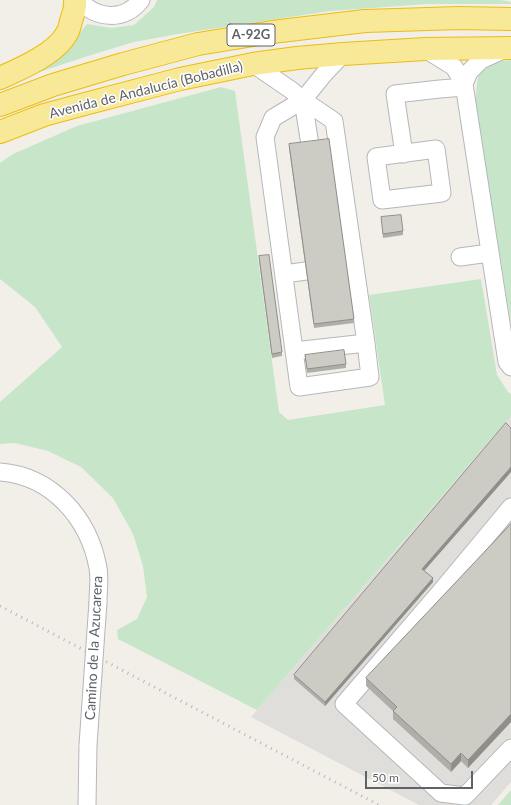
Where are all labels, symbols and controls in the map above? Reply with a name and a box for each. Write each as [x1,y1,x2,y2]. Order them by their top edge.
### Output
road number: A-92G [227,24,275,46]
street label: Avenida de Andalucía (Bobadilla) [47,58,245,122]
street label: Camino de la Azucarera [82,575,106,721]
scale bar [367,763,475,789]
text: 50 m [372,770,399,785]

